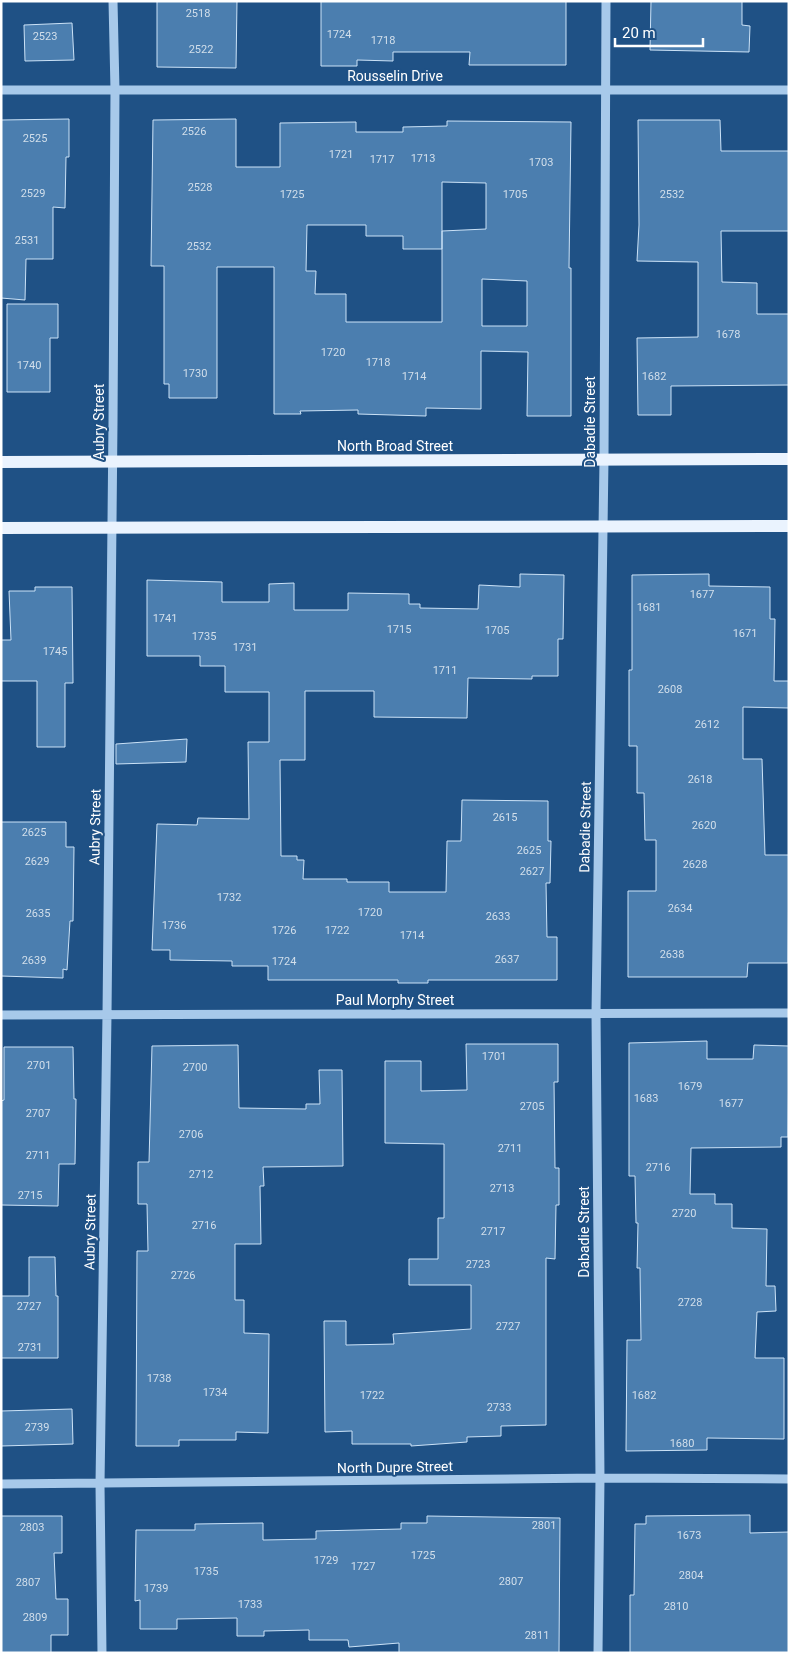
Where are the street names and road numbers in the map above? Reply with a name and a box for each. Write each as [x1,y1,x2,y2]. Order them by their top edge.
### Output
street label: Rousselin Drive [347,68,443,84]
street label: Dabadie Street [582,376,598,468]
street label: Aubry Street [91,383,107,460]
street label: North Broad Street [337,438,453,454]
street label: Dabadie Street [576,781,594,873]
street label: Aubry Street [86,788,104,865]
street label: Paul Morphy Street [336,992,455,1008]
street label: Dabadie Street [576,1186,592,1278]
street label: Aubry Street [81,1193,99,1270]
street label: North Dupre Street [337,1458,454,1476]

